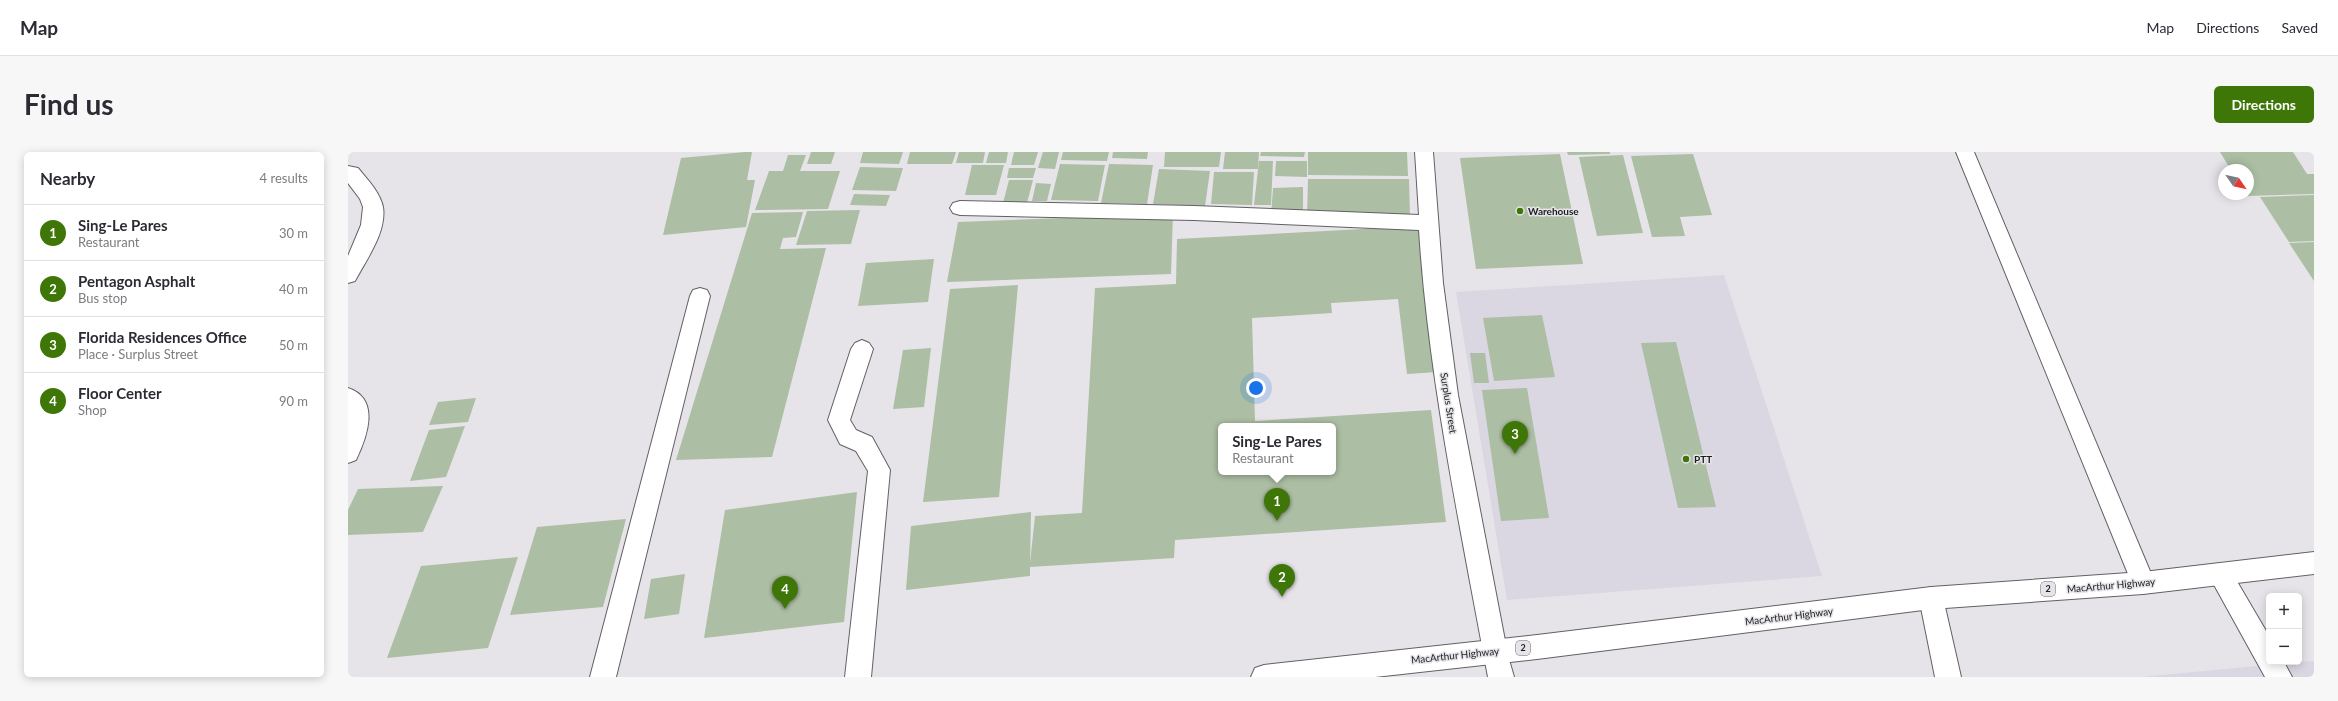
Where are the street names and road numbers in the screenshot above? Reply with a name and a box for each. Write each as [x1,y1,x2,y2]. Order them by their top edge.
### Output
street label: Surplus Street [1438,372,1460,435]
street label: MacArthur Highway [2066,575,2156,595]
road number: 2 [2041,582,2055,596]
street label: MacArthur Highway [1744,605,1834,627]
road number: 2 [1516,641,1530,655]
street label: MacArthur Highway [1410,644,1500,666]

